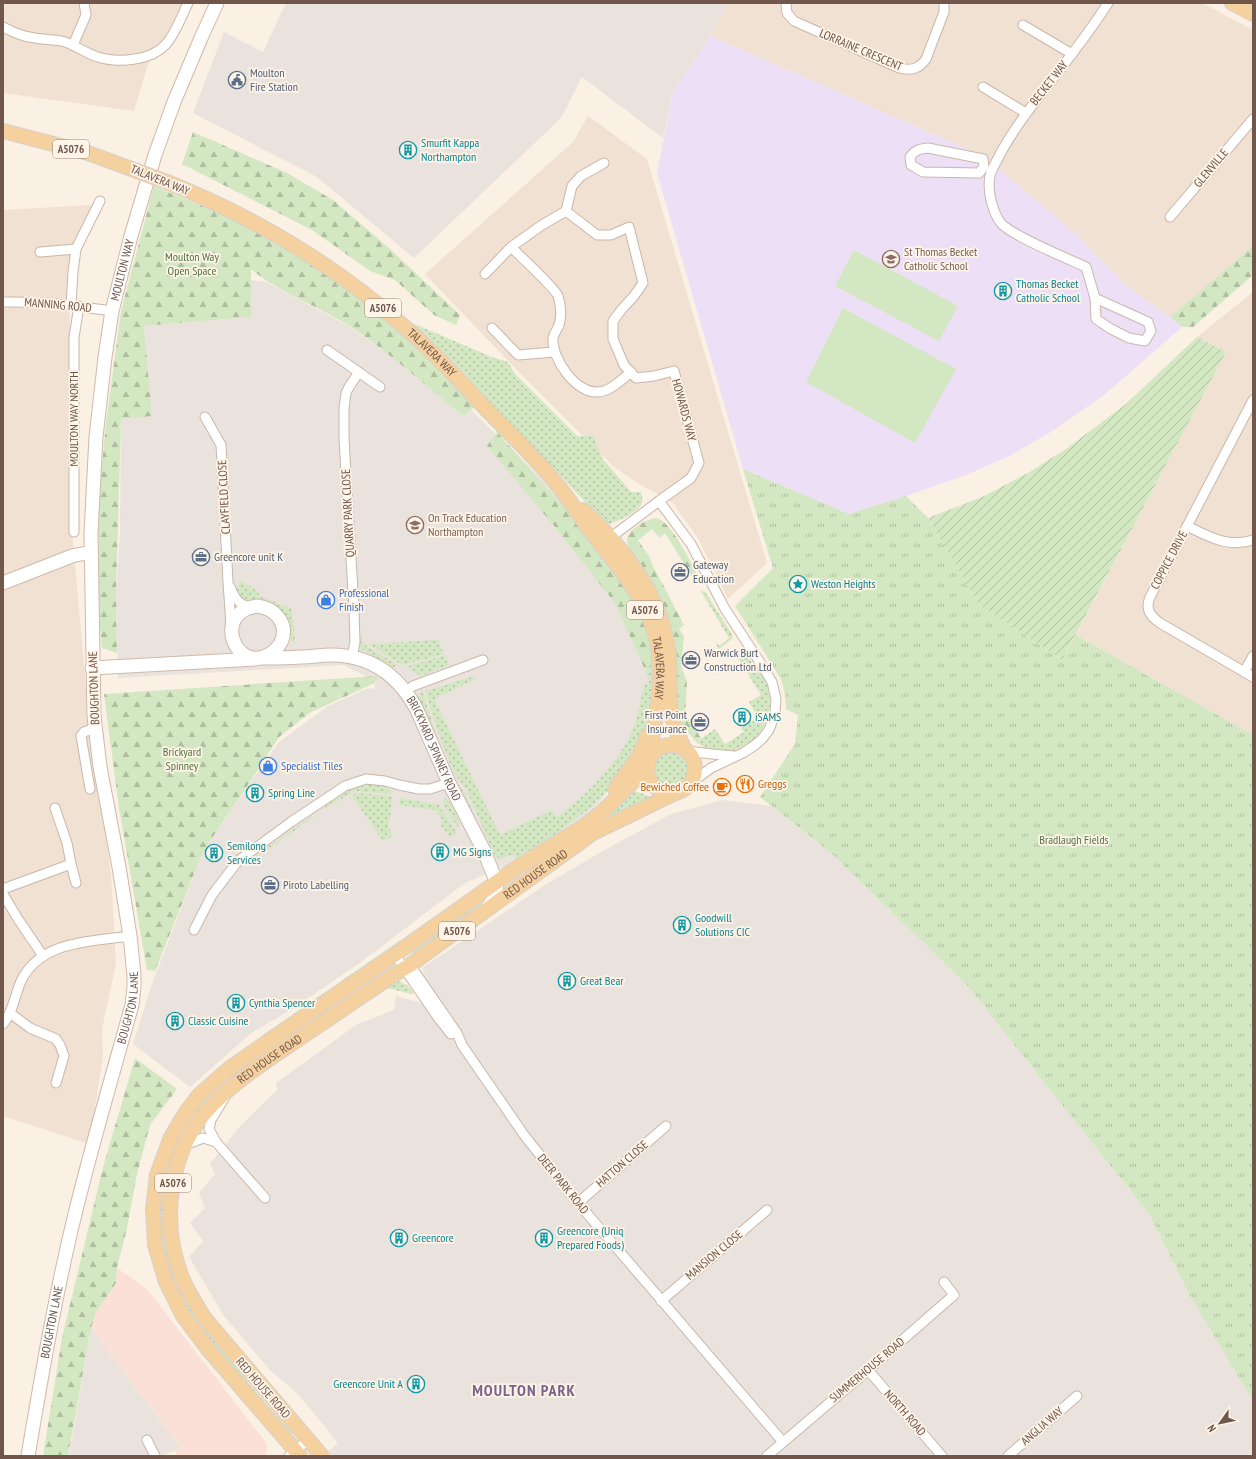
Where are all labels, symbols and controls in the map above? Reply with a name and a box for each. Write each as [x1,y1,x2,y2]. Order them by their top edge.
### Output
street label: LORRAINE CRESCENT [817,25,906,74]
street label: BECKET WAY [1026,57,1071,108]
place label: Moulton Fire Station [250,65,298,94]
public building icon: Moulton Fire Station [227,70,247,90]
place label: Smurfit Kappa Northampton [421,135,479,164]
road number: A5076 [53,140,89,158]
building icon: Smurfit Kappa Northampton [398,140,418,160]
street label: GLENVILLE [1190,145,1231,190]
street label: TALAVERA WAY [128,161,193,198]
street label: MOULTON WAY [107,237,137,302]
place label: St Thomas Becket Catholic School [904,244,978,273]
park label: Moulton Way Open Space [165,249,219,278]
school or university icon: St Thomas Becket Catholic School [881,249,901,269]
place label: Thomas Becket Catholic School [1016,276,1080,305]
building icon: Thomas Becket Catholic School [993,281,1013,301]
street label: MANNING ROAD [24,294,92,315]
road number: A5076 [365,299,401,317]
street label: TALAVERA WAY [404,325,460,380]
street label: MOULTON WAY NORTH [66,371,81,467]
street label: HOWARDS WAY [669,377,700,443]
street label: CLAYFIELD CLOSE [214,459,233,535]
street label: QUARRY PARK CLOSE [338,469,357,558]
place label: On Track Education Northampton [428,510,507,539]
school or university icon: On Track Education Northampton [405,515,425,535]
street label: COPPICE DRIVE [1147,528,1190,592]
office icon: Greencore unit K [191,547,211,567]
place label: Greencore unit K [214,549,283,564]
place label: Gateway Education [693,557,734,586]
office icon: Gateway Education [670,562,690,582]
place icon: Weston Heights [788,574,808,594]
place label: Weston Heights [811,576,876,591]
place label: Professional Finish [339,585,389,614]
shop icon: Professional Finish [316,590,336,610]
road number: A5076 [627,601,663,619]
street label: TALAVERA WAY [649,635,668,701]
place label: Warwick Burt Construction Ltd [704,645,772,674]
office icon: Warwick Burt Construction Ltd [681,650,701,670]
street label: BOUGHTON LANE [85,651,102,725]
street label: BRICKYARD SPINNEY ROAD [404,693,465,803]
place label: First Point Insurance [645,707,688,736]
building icon: iSAMS [732,707,752,727]
place label: iSAMS [755,709,781,724]
office icon: First Point Insurance [690,712,710,732]
park label: Brickyard Spinney [163,744,201,773]
shop icon: Specialist Tiles [258,756,278,776]
place label: Specialist Tiles [281,758,343,773]
restaurant icon: Greggs [735,774,755,794]
place label: Greggs [758,776,786,791]
cafe icon: Bewiched Coffee [712,777,732,797]
place label: Bewiched Coffee [640,779,709,794]
building icon: Spring Line [245,783,265,803]
place label: Spring Line [268,785,315,800]
park label: Bradlaugh Fields [1039,832,1109,847]
place label: Semilong Services [227,838,266,867]
building icon: MG Signs [430,842,450,862]
building icon: Semilong Services [204,843,224,863]
place label: MG Signs [453,844,491,859]
street label: RED HOUSE ROAD [500,846,570,902]
office icon: Piroto Labelling [260,875,280,895]
place label: Piroto Labelling [283,877,349,892]
place label: Goodwill Solutions CIC [695,910,751,939]
building icon: Goodwill Solutions CIC [672,915,692,935]
road number: A5076 [439,922,475,940]
street label: BOUGHTON LANE [113,971,141,1045]
building icon: Great Bear [557,971,577,991]
place label: Great Bear [580,973,624,988]
building icon: Cynthia Spencer [226,993,246,1013]
place label: Cynthia Spencer [249,995,316,1010]
building icon: Classic Cuisine [165,1011,185,1031]
place label: Classic Cuisine [188,1013,248,1028]
street label: RED HOUSE ROAD [234,1031,305,1087]
street label: HATTON CLOSE [593,1137,651,1190]
street label: DEER PARK ROAD [535,1151,592,1217]
road number: A5076 [155,1174,191,1192]
place label: Greencore (Uniq Prepared Foods) [557,1223,624,1252]
street label: MANSION CLOSE [682,1226,745,1283]
building icon: Greencore [389,1228,409,1248]
building icon: Greencore (Uniq Prepared Foods) [534,1228,554,1248]
place label: Greencore [412,1230,454,1245]
street label: BOUGHTON LANE [37,1284,66,1360]
street label: SUMMERHOUSE ROAD [826,1334,907,1405]
street label: RED HOUSE ROAD [233,1354,294,1421]
building icon: Greencore Unit A [406,1374,426,1394]
place label: Greencore Unit A [333,1376,403,1391]
district label: MOULTON PARK [472,1380,576,1400]
street label: NORTH ROAD [881,1386,930,1439]
street label: ANGLIA WAY [1017,1403,1066,1448]
north arrow [1200,1403,1240,1443]
text: N [1204,1422,1219,1435]

